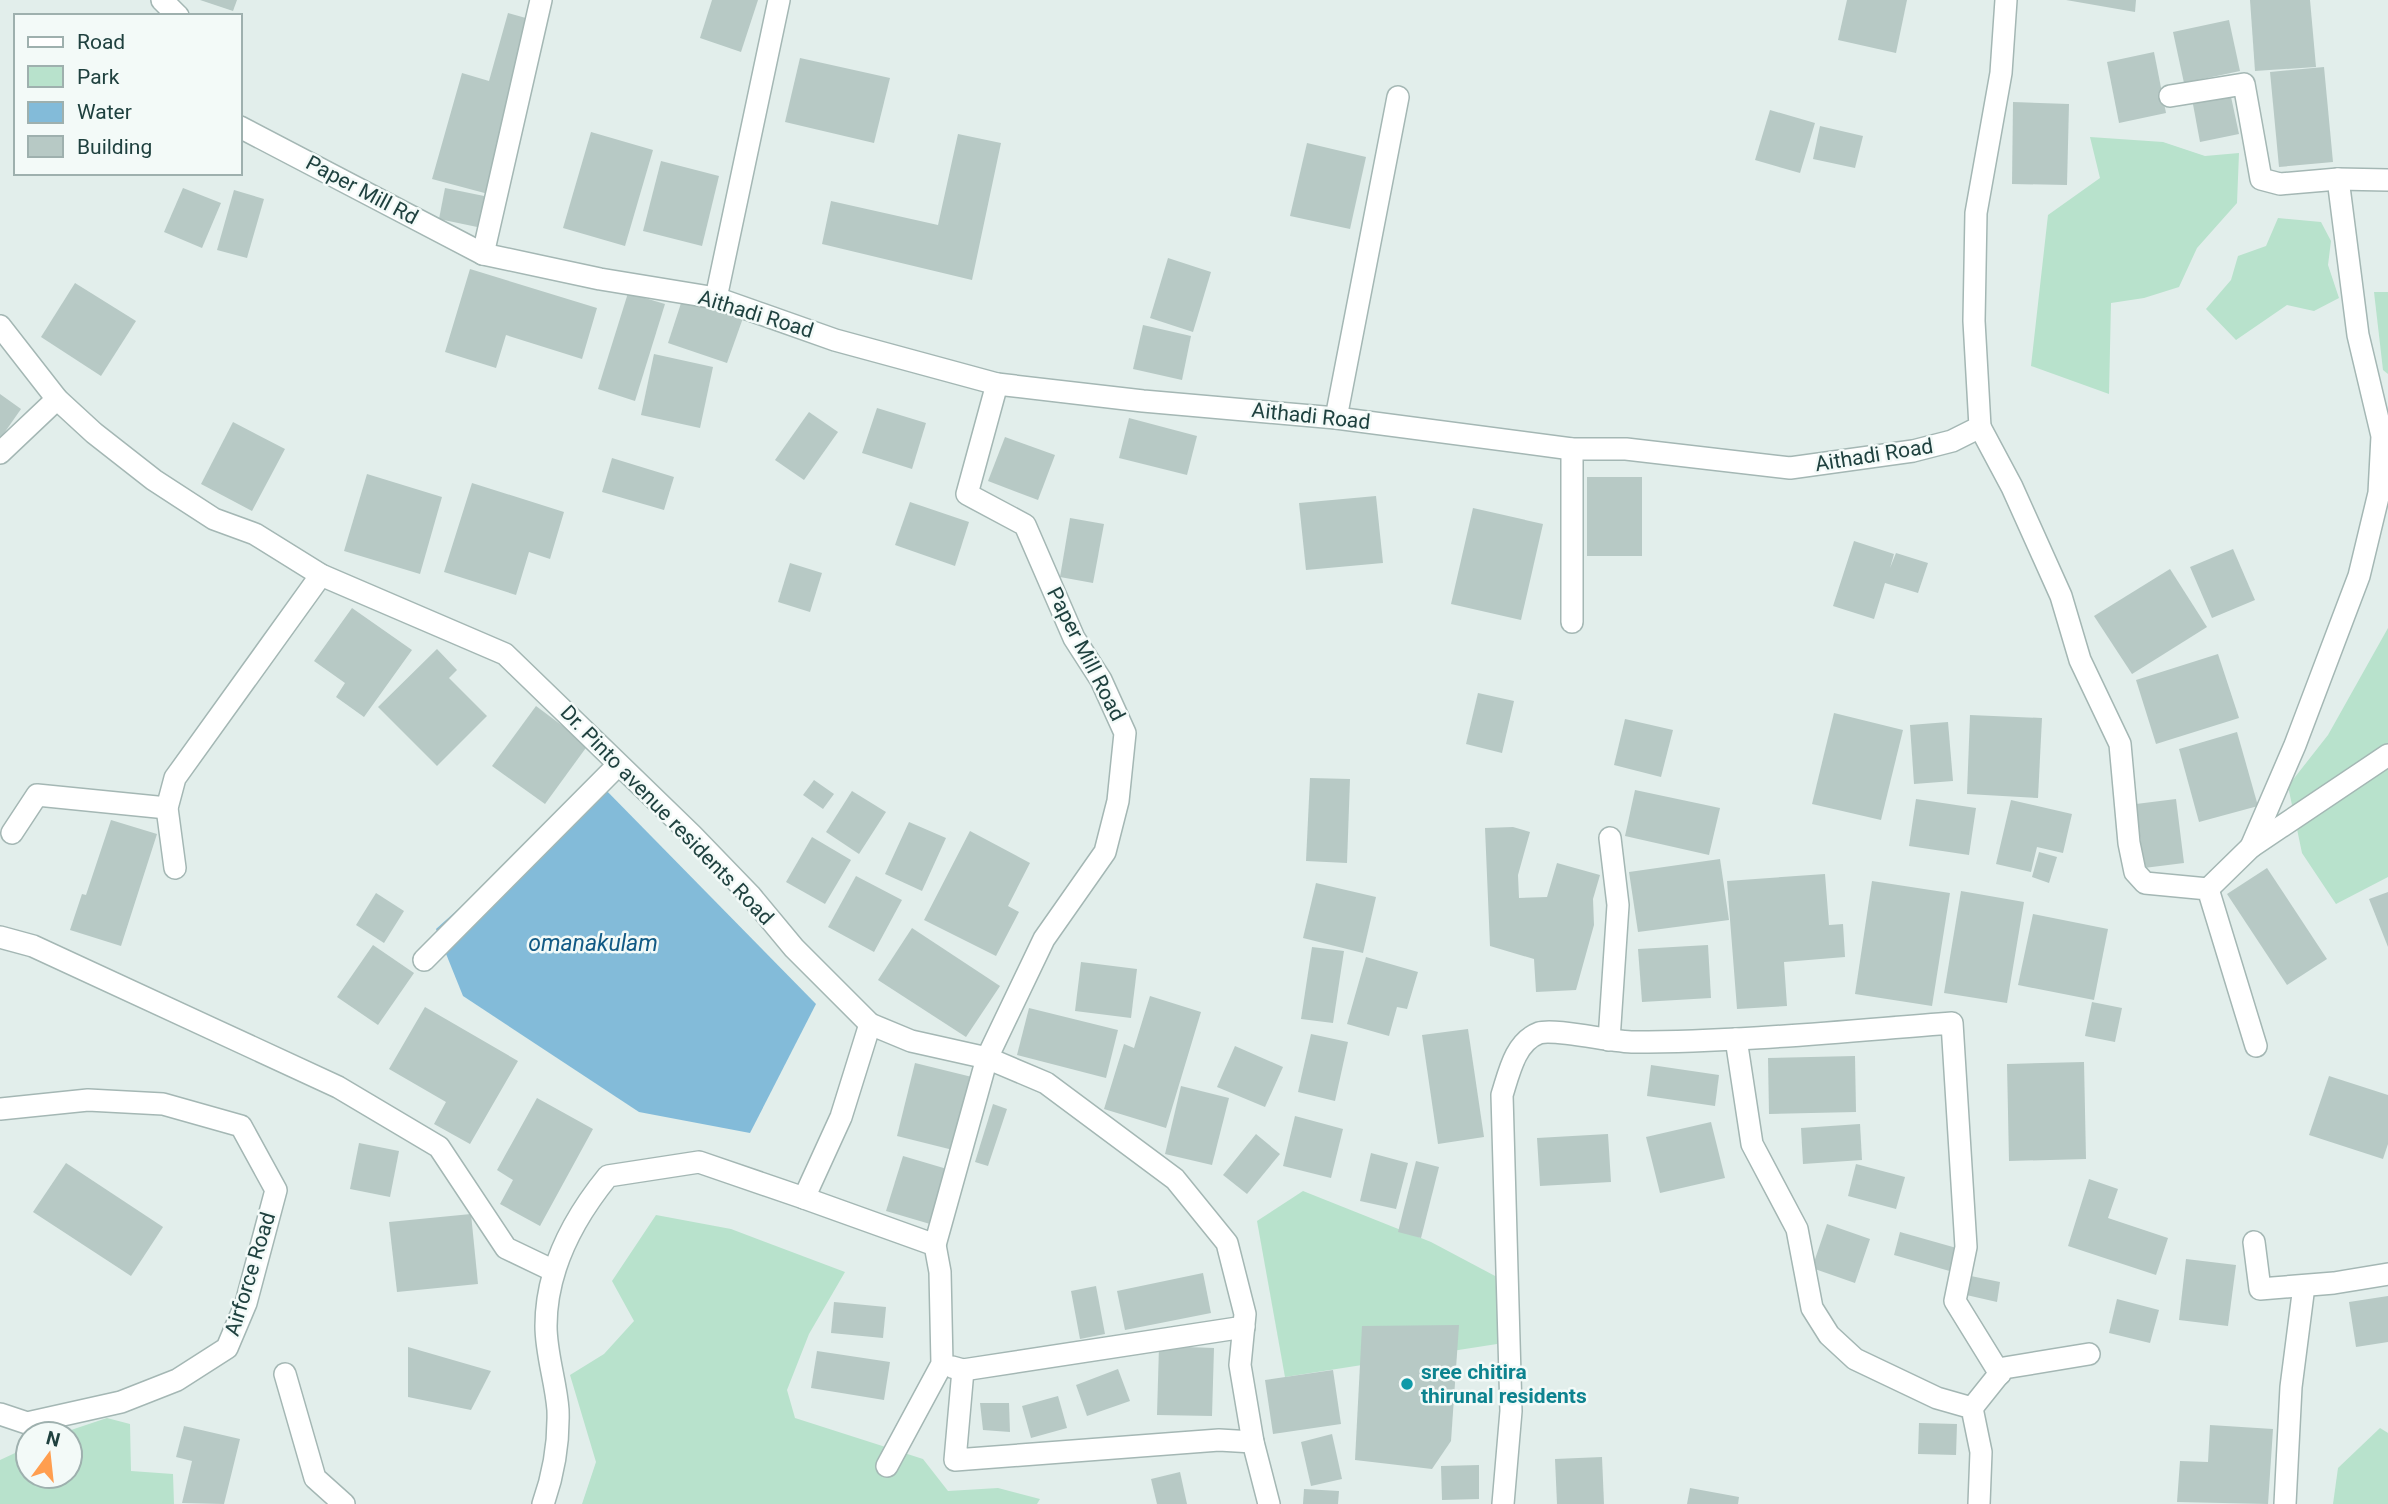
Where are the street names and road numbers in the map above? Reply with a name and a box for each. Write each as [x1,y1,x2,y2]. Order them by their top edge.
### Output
street label: Paper Mill Rd [302,150,422,230]
street label: Aithadi Road [696,285,816,343]
street label: Aithadi Road [1251,398,1371,434]
street label: Aithadi Road [1813,434,1935,476]
street label: Paper Mill Road [1042,583,1130,725]
street label: Dr. Pinto avenue residents Road [556,700,778,930]
street label: Airforce Road [220,1209,280,1339]

